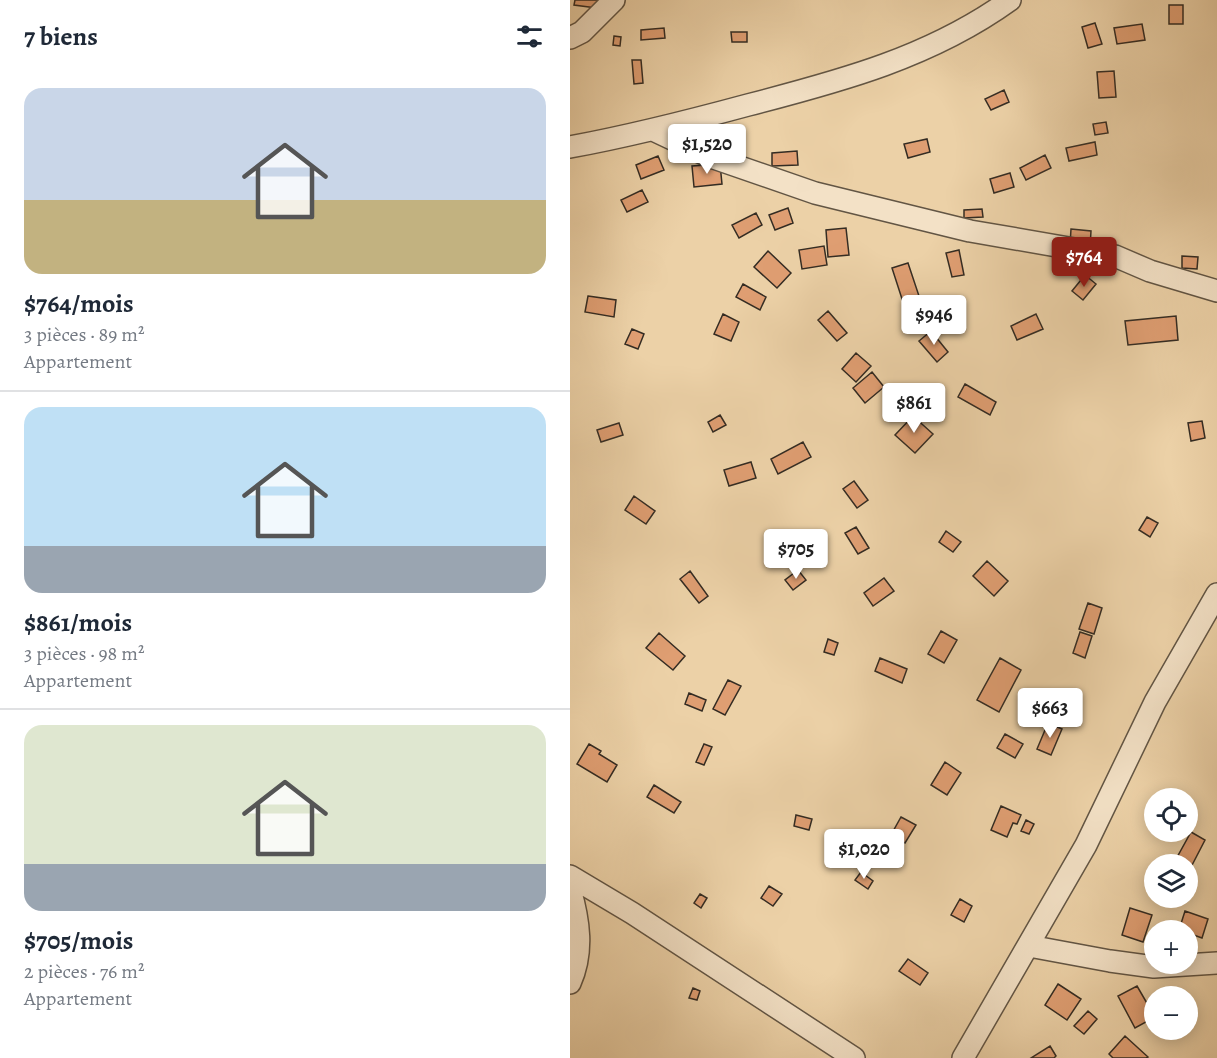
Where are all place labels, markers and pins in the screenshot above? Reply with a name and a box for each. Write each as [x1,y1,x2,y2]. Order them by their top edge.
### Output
pin: $1,520 [658,124,756,175]
pin: $764 [1048,237,1120,288]
pin: $946 [898,295,970,346]
pin: $861 [878,383,950,434]
pin: $705 [760,529,832,580]
pin: $663 [1014,688,1086,739]
pin: $1,020 [815,829,913,880]

